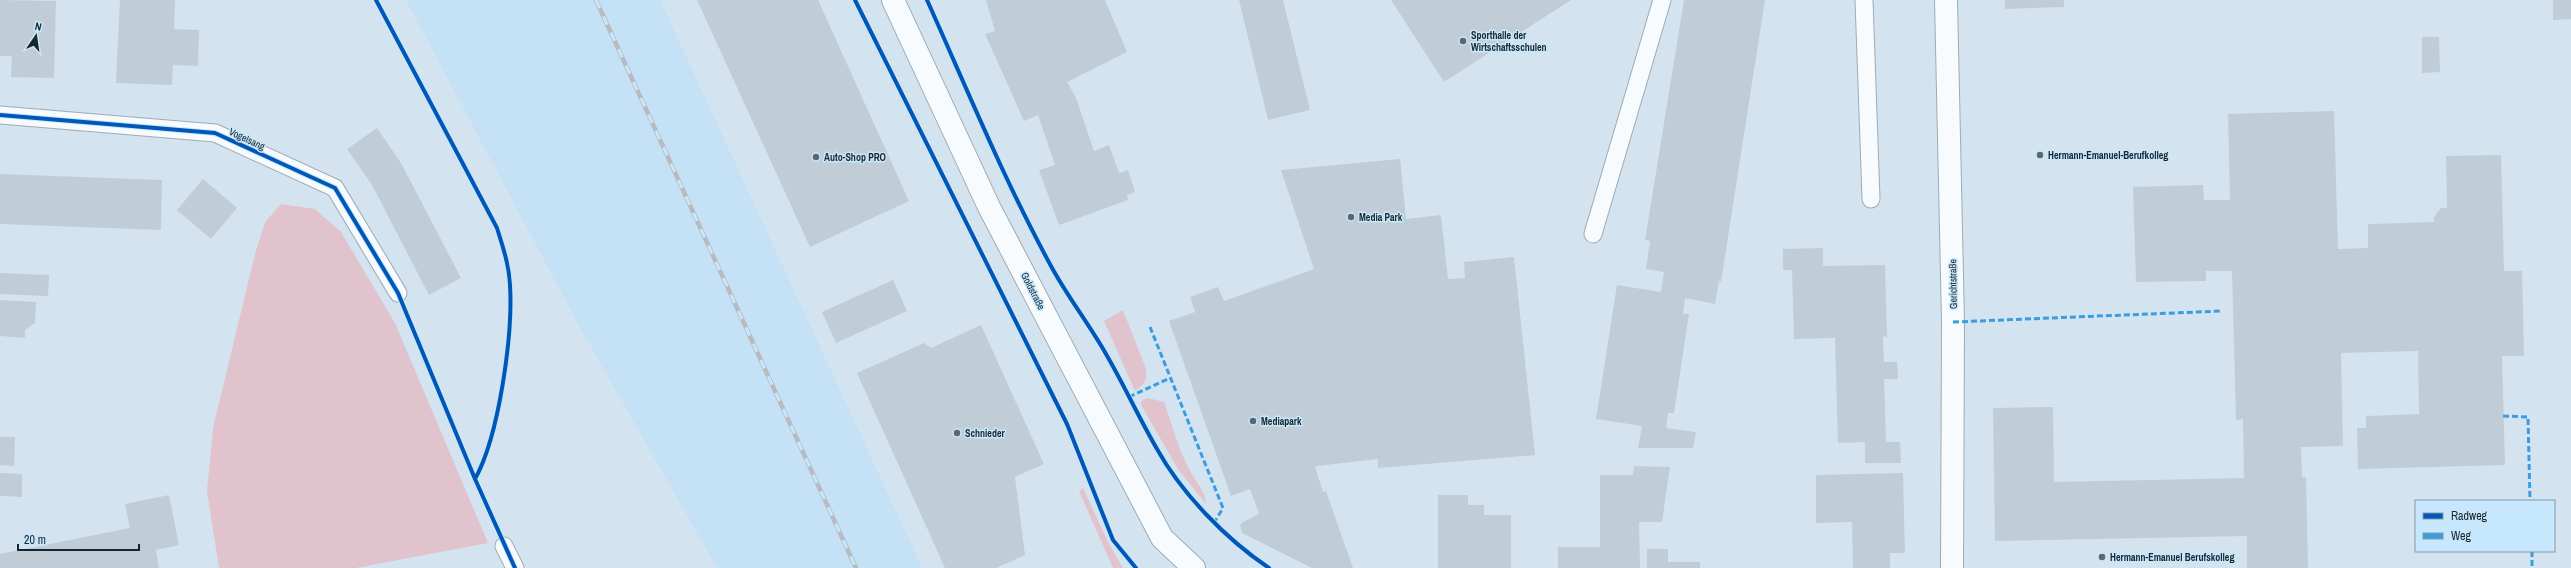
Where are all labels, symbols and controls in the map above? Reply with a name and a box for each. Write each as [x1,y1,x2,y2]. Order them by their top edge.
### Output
north arrow [16,16,56,56]
text: N [34,19,43,34]
place label: Sporthalle der Wirtschaftsschulen [1471,29,1547,54]
marker: Sporthalle der Wirtschaftsschulen [1458,36,1468,46]
street label: Vogelsang [227,125,267,153]
place label: Hermann-Emanuel-Berufkolleg [2048,149,2168,162]
marker: Hermann-Emanuel-Berufkolleg [2035,150,2045,160]
place label: Auto-Shop PRO [824,151,887,164]
marker: Auto-Shop PRO [811,152,821,162]
place label: Media Park [1359,211,1403,224]
marker: Media Park [1346,212,1356,222]
street label: Gerichtstraße [1946,258,1960,309]
street label: Goldstraße [1018,270,1048,312]
place label: Mediapark [1261,415,1302,428]
marker: Mediapark [1248,416,1258,426]
place label: Schnieder [965,427,1005,440]
marker: Schnieder [952,428,962,438]
legend [2415,500,2555,552]
text: Radweg [2451,508,2488,524]
scale bar [18,526,139,552]
text: Weg [2451,528,2472,544]
text: 20 m [24,532,46,548]
place label: Hermann-Emanuel Berufskolleg [2110,551,2234,564]
marker: Hermann-Emanuel Berufskolleg [2097,552,2107,562]

